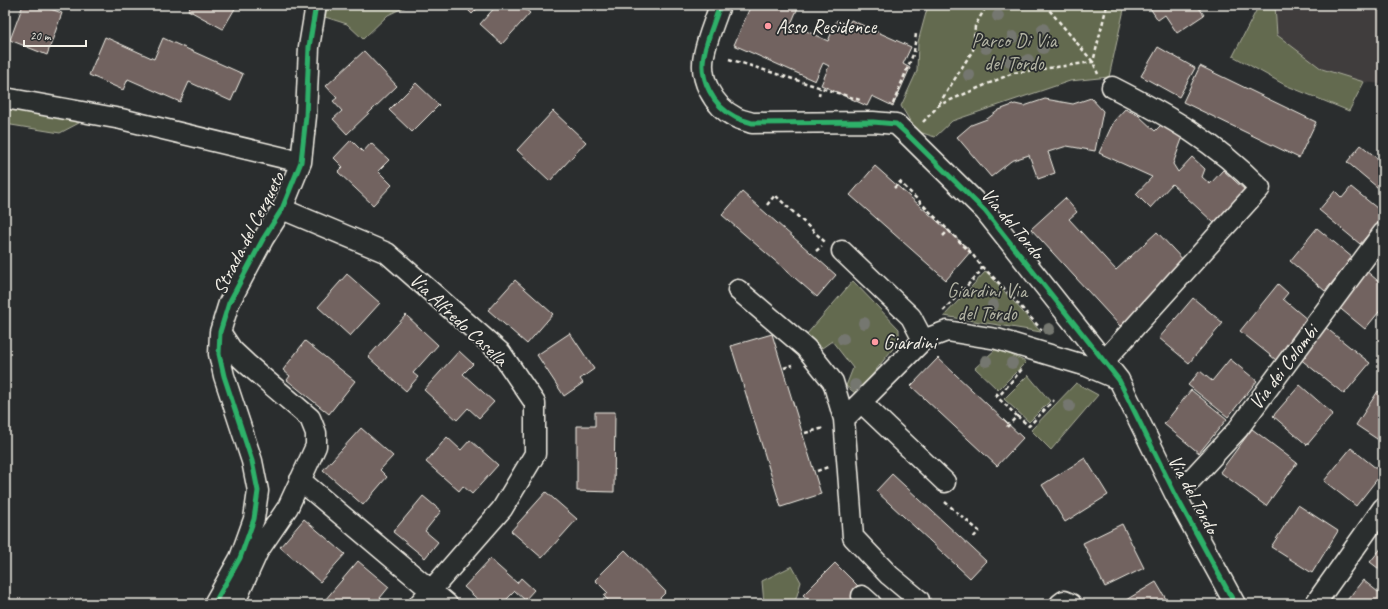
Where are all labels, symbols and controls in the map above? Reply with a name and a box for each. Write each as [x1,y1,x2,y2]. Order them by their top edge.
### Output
place label: Asso Residence [776,14,878,39]
marker: Asso Residence [763,21,773,31]
scale bar [24,22,86,48]
text: 20 m [30,28,52,44]
park label: Parco Di Via del Tordo [971,28,1058,76]
street label: Strada del Cerqueto [207,167,290,299]
street label: Via del Tordo [976,183,1051,266]
street label: Via Alfredo Casella [404,267,514,372]
park label: Giardini Via del Tordo [947,278,1029,326]
street label: Via dei Colombi [1243,318,1325,415]
place label: Giardini [883,330,938,355]
marker: Giardini [870,337,880,347]
street label: Via del Tordo [1162,451,1226,540]

